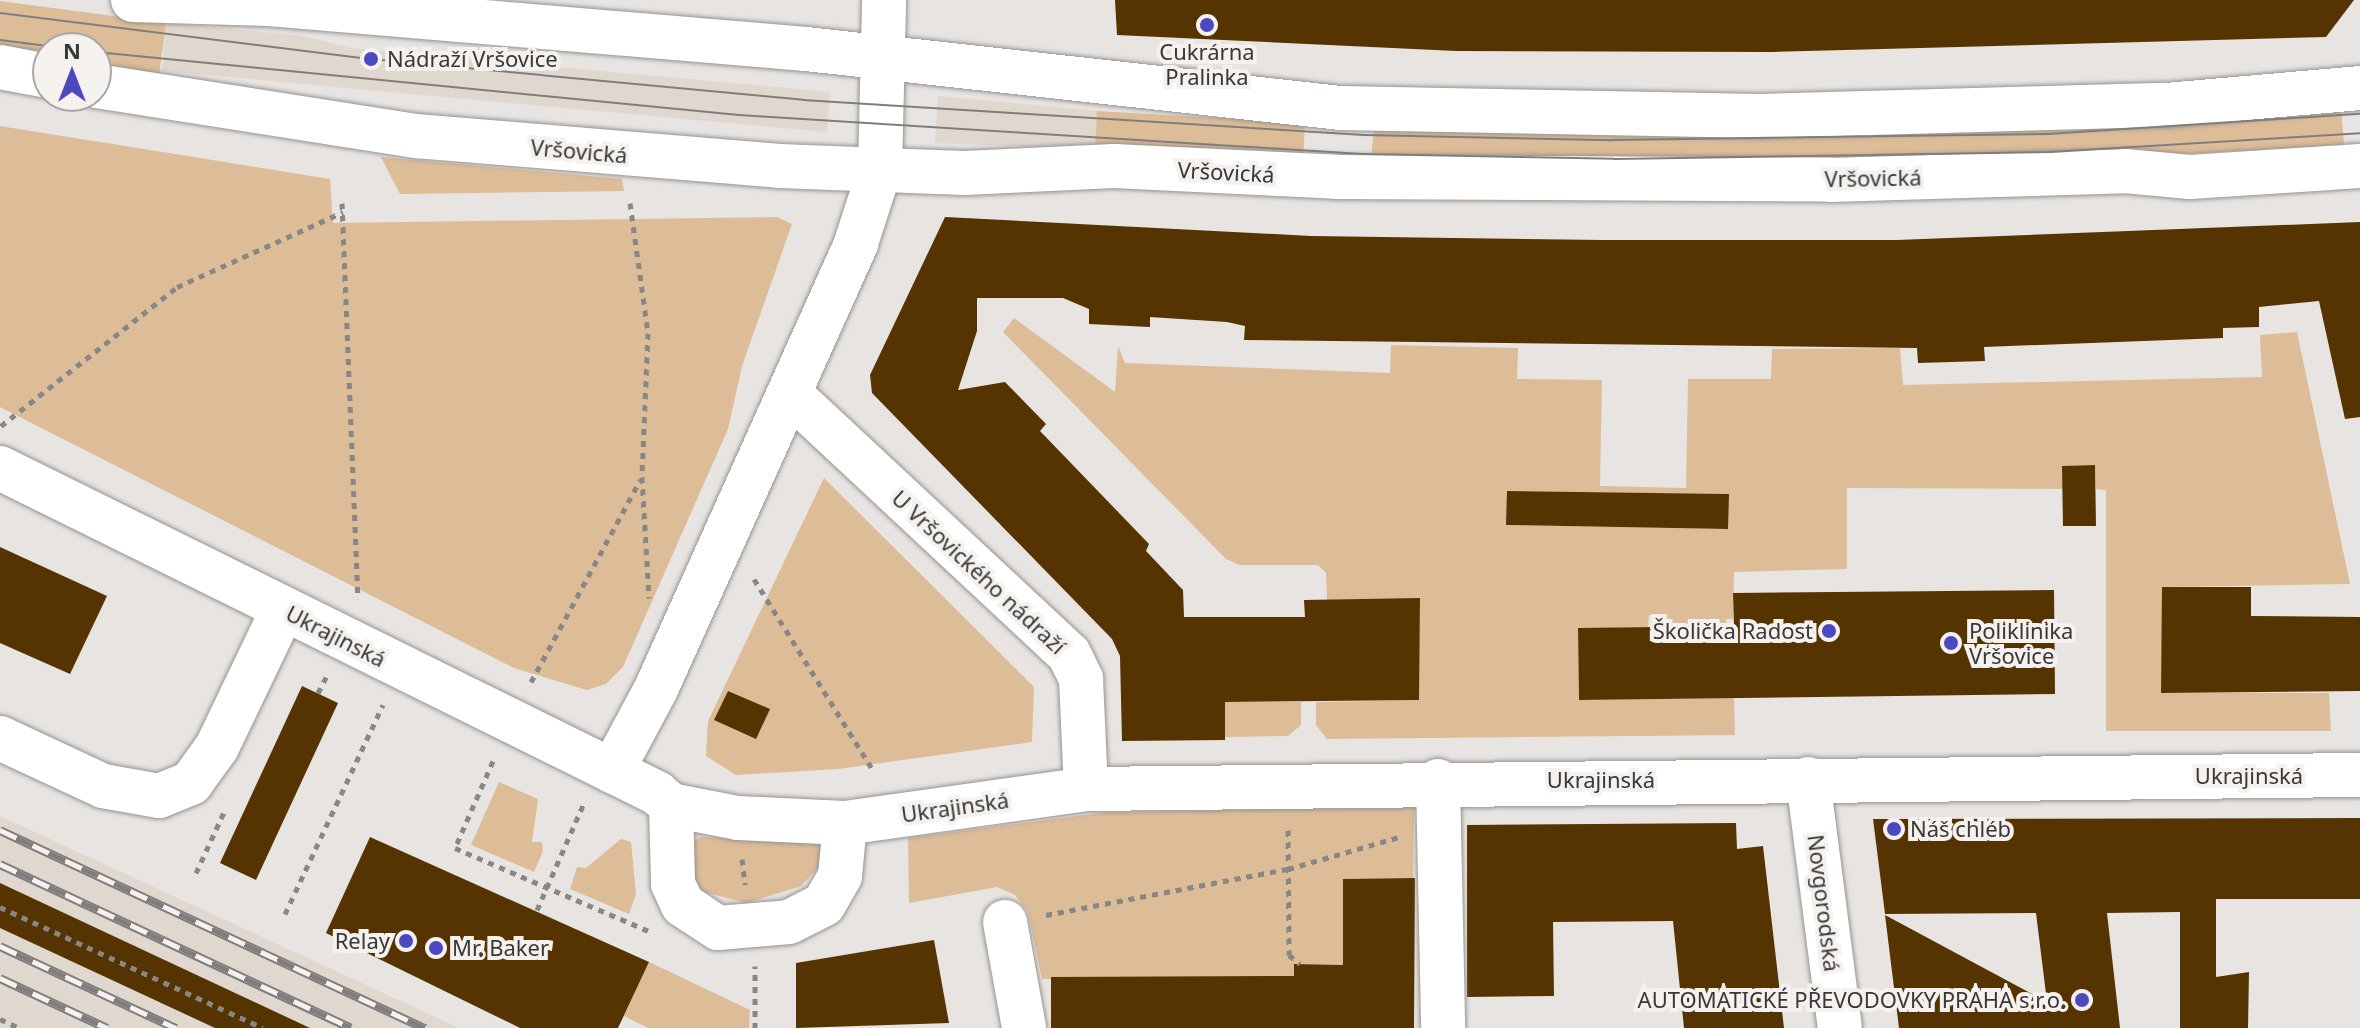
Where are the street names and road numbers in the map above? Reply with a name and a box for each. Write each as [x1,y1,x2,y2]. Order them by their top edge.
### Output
street label: Vršovická [530,134,628,168]
street label: Vršovická [1177,156,1275,188]
street label: Vršovická [1824,164,1922,192]
street label: U Vršovického nádraží [887,485,1071,659]
street label: Ukrajinská [282,600,390,672]
street label: Ukrajinská [2195,763,2303,789]
street label: Ukrajinská [1547,767,1655,793]
street label: Ukrajinská [899,786,1011,828]
street label: Novgorodská [1803,833,1845,973]

